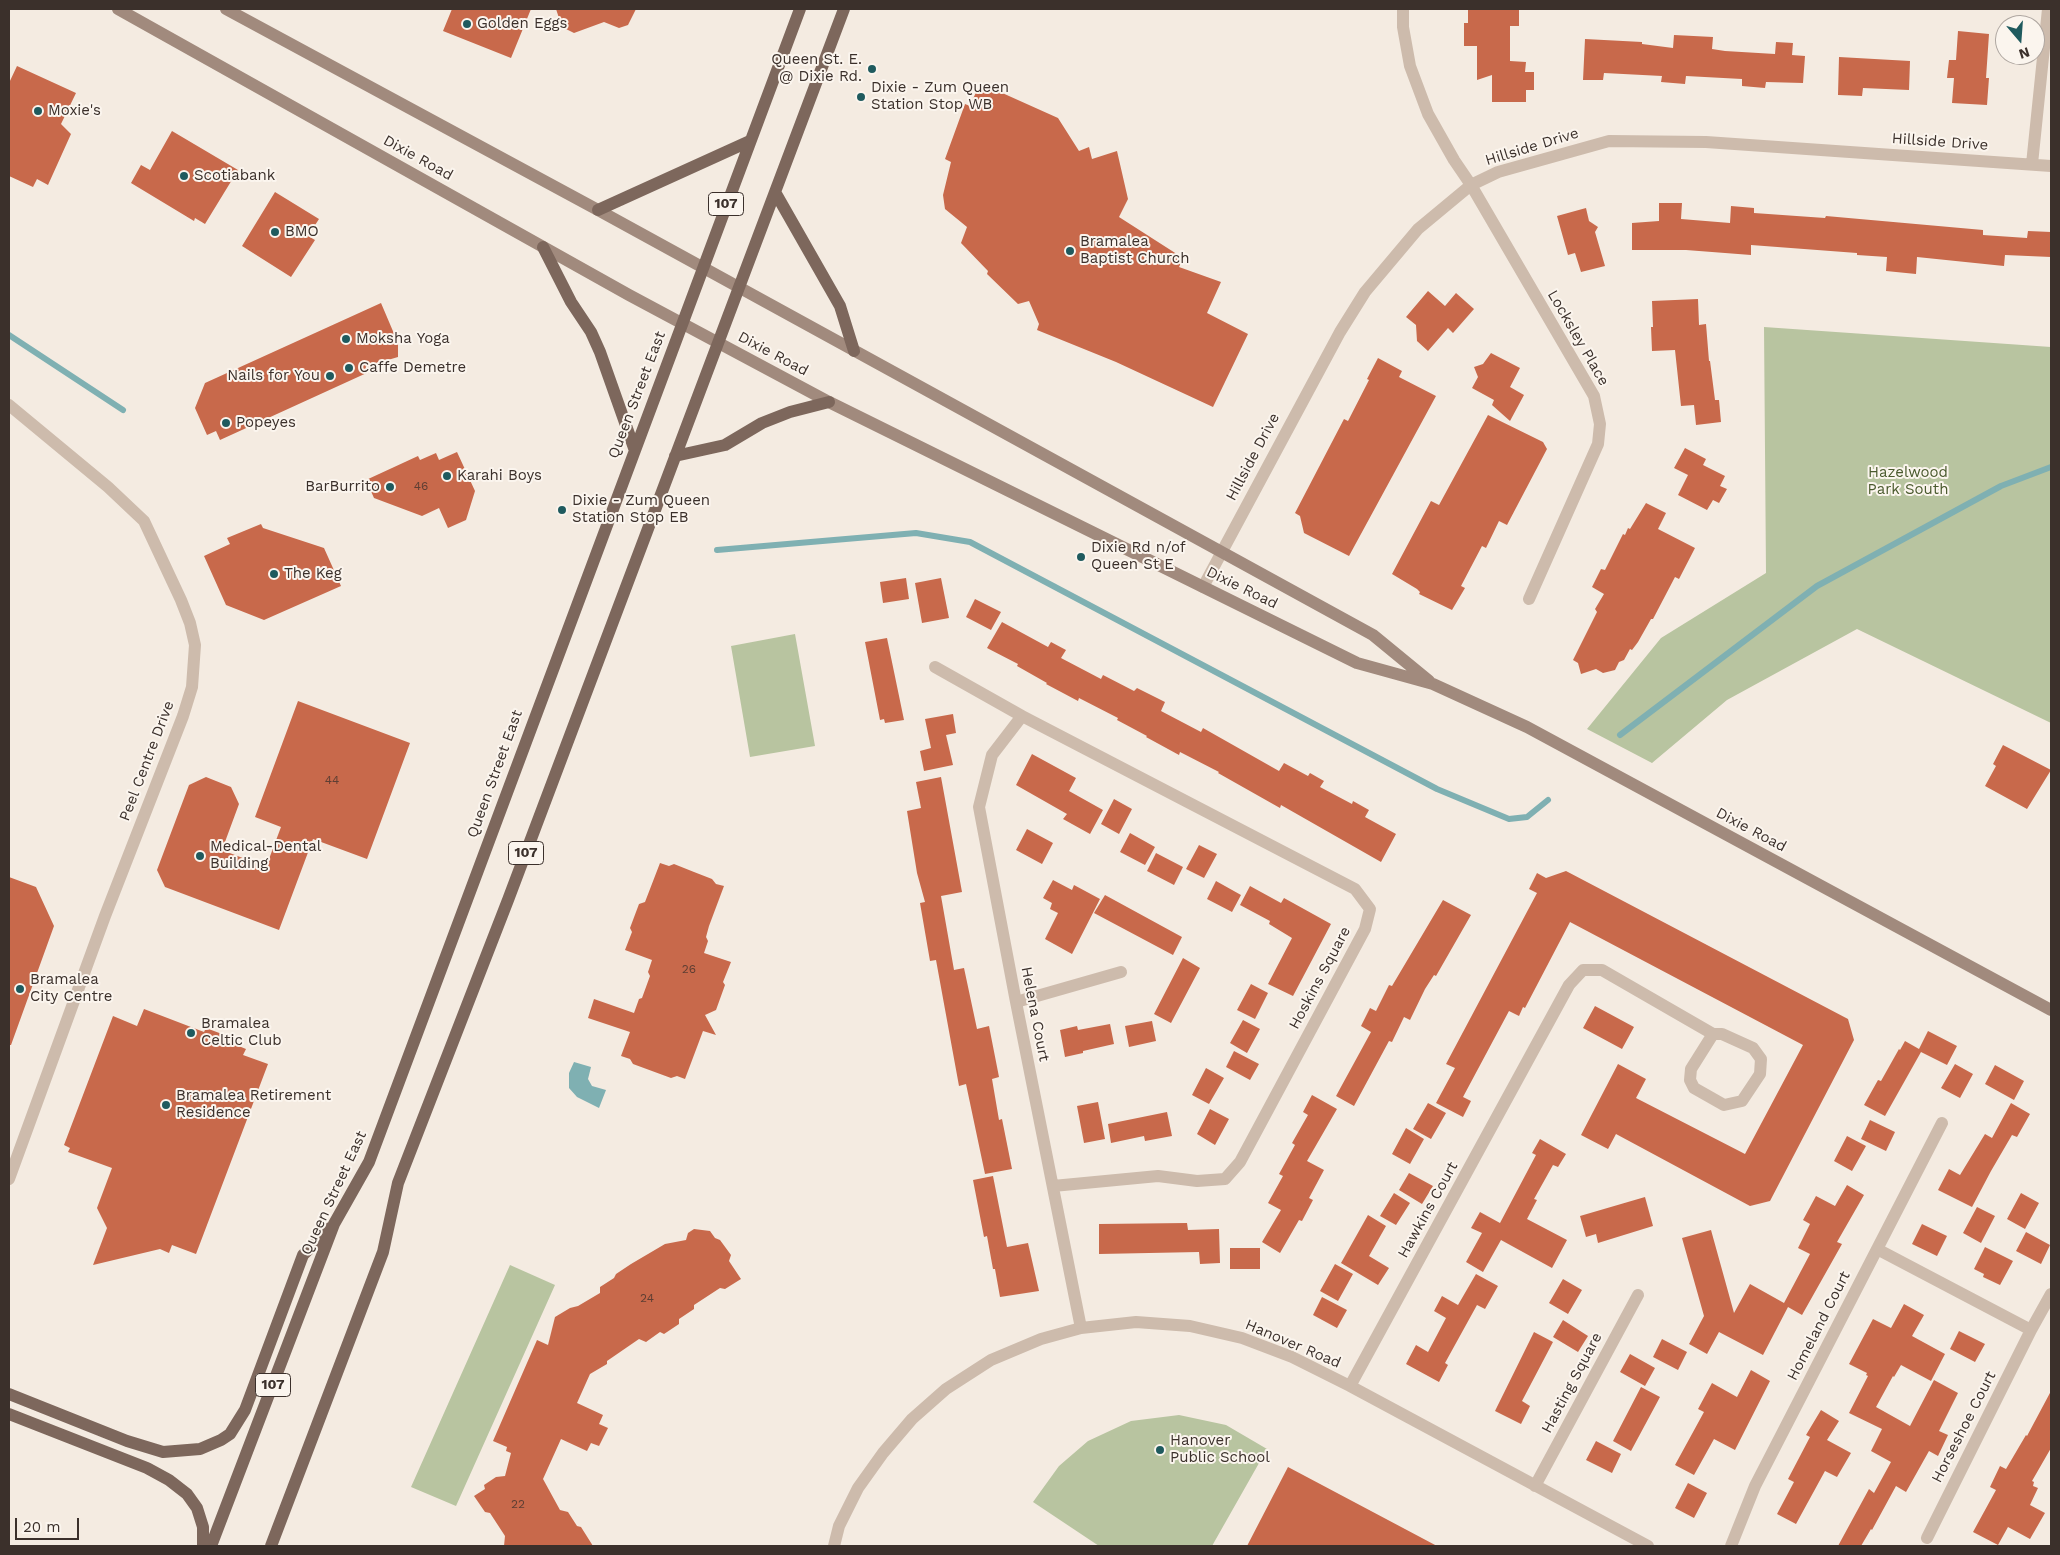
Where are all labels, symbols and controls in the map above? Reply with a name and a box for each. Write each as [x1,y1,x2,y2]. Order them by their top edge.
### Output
place label: Golden Eggs [477,15,567,33]
north arrow [1995,15,2045,65]
marker: Golden Eggs [461,18,473,30]
text: N [2017,44,2032,63]
place label: Queen St. E. @ Dixie Rd. [771,51,862,86]
marker: Queen St. E. @ Dixie Rd. [866,63,878,75]
place label: Dixie - Zum Queen Station Stop WB [871,79,1009,114]
marker: Dixie - Zum Queen Station Stop WB [855,91,867,103]
place label: Moxie's [48,102,101,120]
marker: Moxie's [32,105,44,117]
street label: Hillside Drive [1483,124,1581,170]
street label: Hillside Drive [1891,130,1989,154]
street label: Dixie Road [380,131,456,185]
place label: Scotiabank [194,167,275,185]
marker: Scotiabank [178,170,190,182]
road number: 107 [708,192,744,215]
place label: BMO [285,223,319,241]
marker: BMO [269,226,281,238]
place label: Bramalea Baptist Church [1080,233,1190,268]
marker: Bramalea Baptist Church [1064,245,1076,257]
street label: Locksley Place [1543,287,1613,389]
street label: Dixie Road [735,328,811,380]
street label: Queen Street East [604,329,670,461]
place label: Moksha Yoga [356,330,450,348]
marker: Moksha Yoga [340,333,352,345]
place label: Caffe Demetre [359,359,466,377]
marker: Caffe Demetre [343,362,355,374]
place label: Nails for You [227,367,320,385]
marker: Nails for You [324,370,336,382]
street label: Hillside Drive [1222,410,1284,504]
place label: Popeyes [236,414,296,432]
marker: Popeyes [220,417,232,429]
park label: Hazelwood Park South [1868,464,1948,499]
place label: Karahi Boys [457,467,542,485]
marker: Karahi Boys [441,470,453,482]
place label: BarBurrito [305,478,380,496]
house number: 46 [414,479,428,493]
marker: BarBurrito [384,481,396,493]
place label: Dixie - Zum Queen Station Stop EB [572,492,710,527]
marker: Dixie - Zum Queen Station Stop EB [556,504,568,516]
place label: Dixie Rd n/of Queen St E [1091,539,1186,574]
marker: Dixie Rd n/of Queen St E [1075,551,1087,563]
street label: Dixie Road [1203,563,1281,613]
place label: The Keg [284,565,342,583]
marker: The Keg [268,568,280,580]
street label: Peel Centre Drive [116,698,178,824]
street label: Queen Street East [464,708,526,840]
house number: 44 [325,773,339,787]
street label: Dixie Road [1713,804,1789,856]
place label: Medical-Dental Building [210,838,321,873]
road number: 107 [508,841,544,864]
marker: Medical-Dental Building [194,850,206,862]
street label: Hoskins Square [1285,923,1355,1033]
house number: 26 [682,962,696,976]
street label: Helena Court [1017,965,1053,1063]
place label: Bramalea City Centre [30,971,112,1006]
marker: Bramalea City Centre [14,983,26,995]
place label: Bramalea Celtic Club [201,1015,282,1050]
marker: Bramalea Celtic Club [185,1027,197,1039]
place label: Bramalea Retirement Residence [176,1087,331,1122]
marker: Bramalea Retirement Residence [160,1099,172,1111]
street label: Queen Street East [297,1128,371,1258]
street label: Hawkins Court [1394,1159,1462,1261]
street label: Homeland Court [1784,1268,1854,1384]
house number: 24 [640,1291,654,1305]
street label: Hanover Road [1243,1316,1343,1372]
street label: Hasting Square [1538,1330,1606,1436]
street label: Horseshoe Court [1928,1368,2000,1486]
road number: 107 [256,1374,290,1396]
place label: Hanover Public School [1170,1432,1270,1467]
marker: Hanover Public School [1154,1444,1166,1456]
house number: 22 [511,1497,525,1511]
scale bar [18,1508,81,1540]
text: 20 m [23,1518,61,1536]

